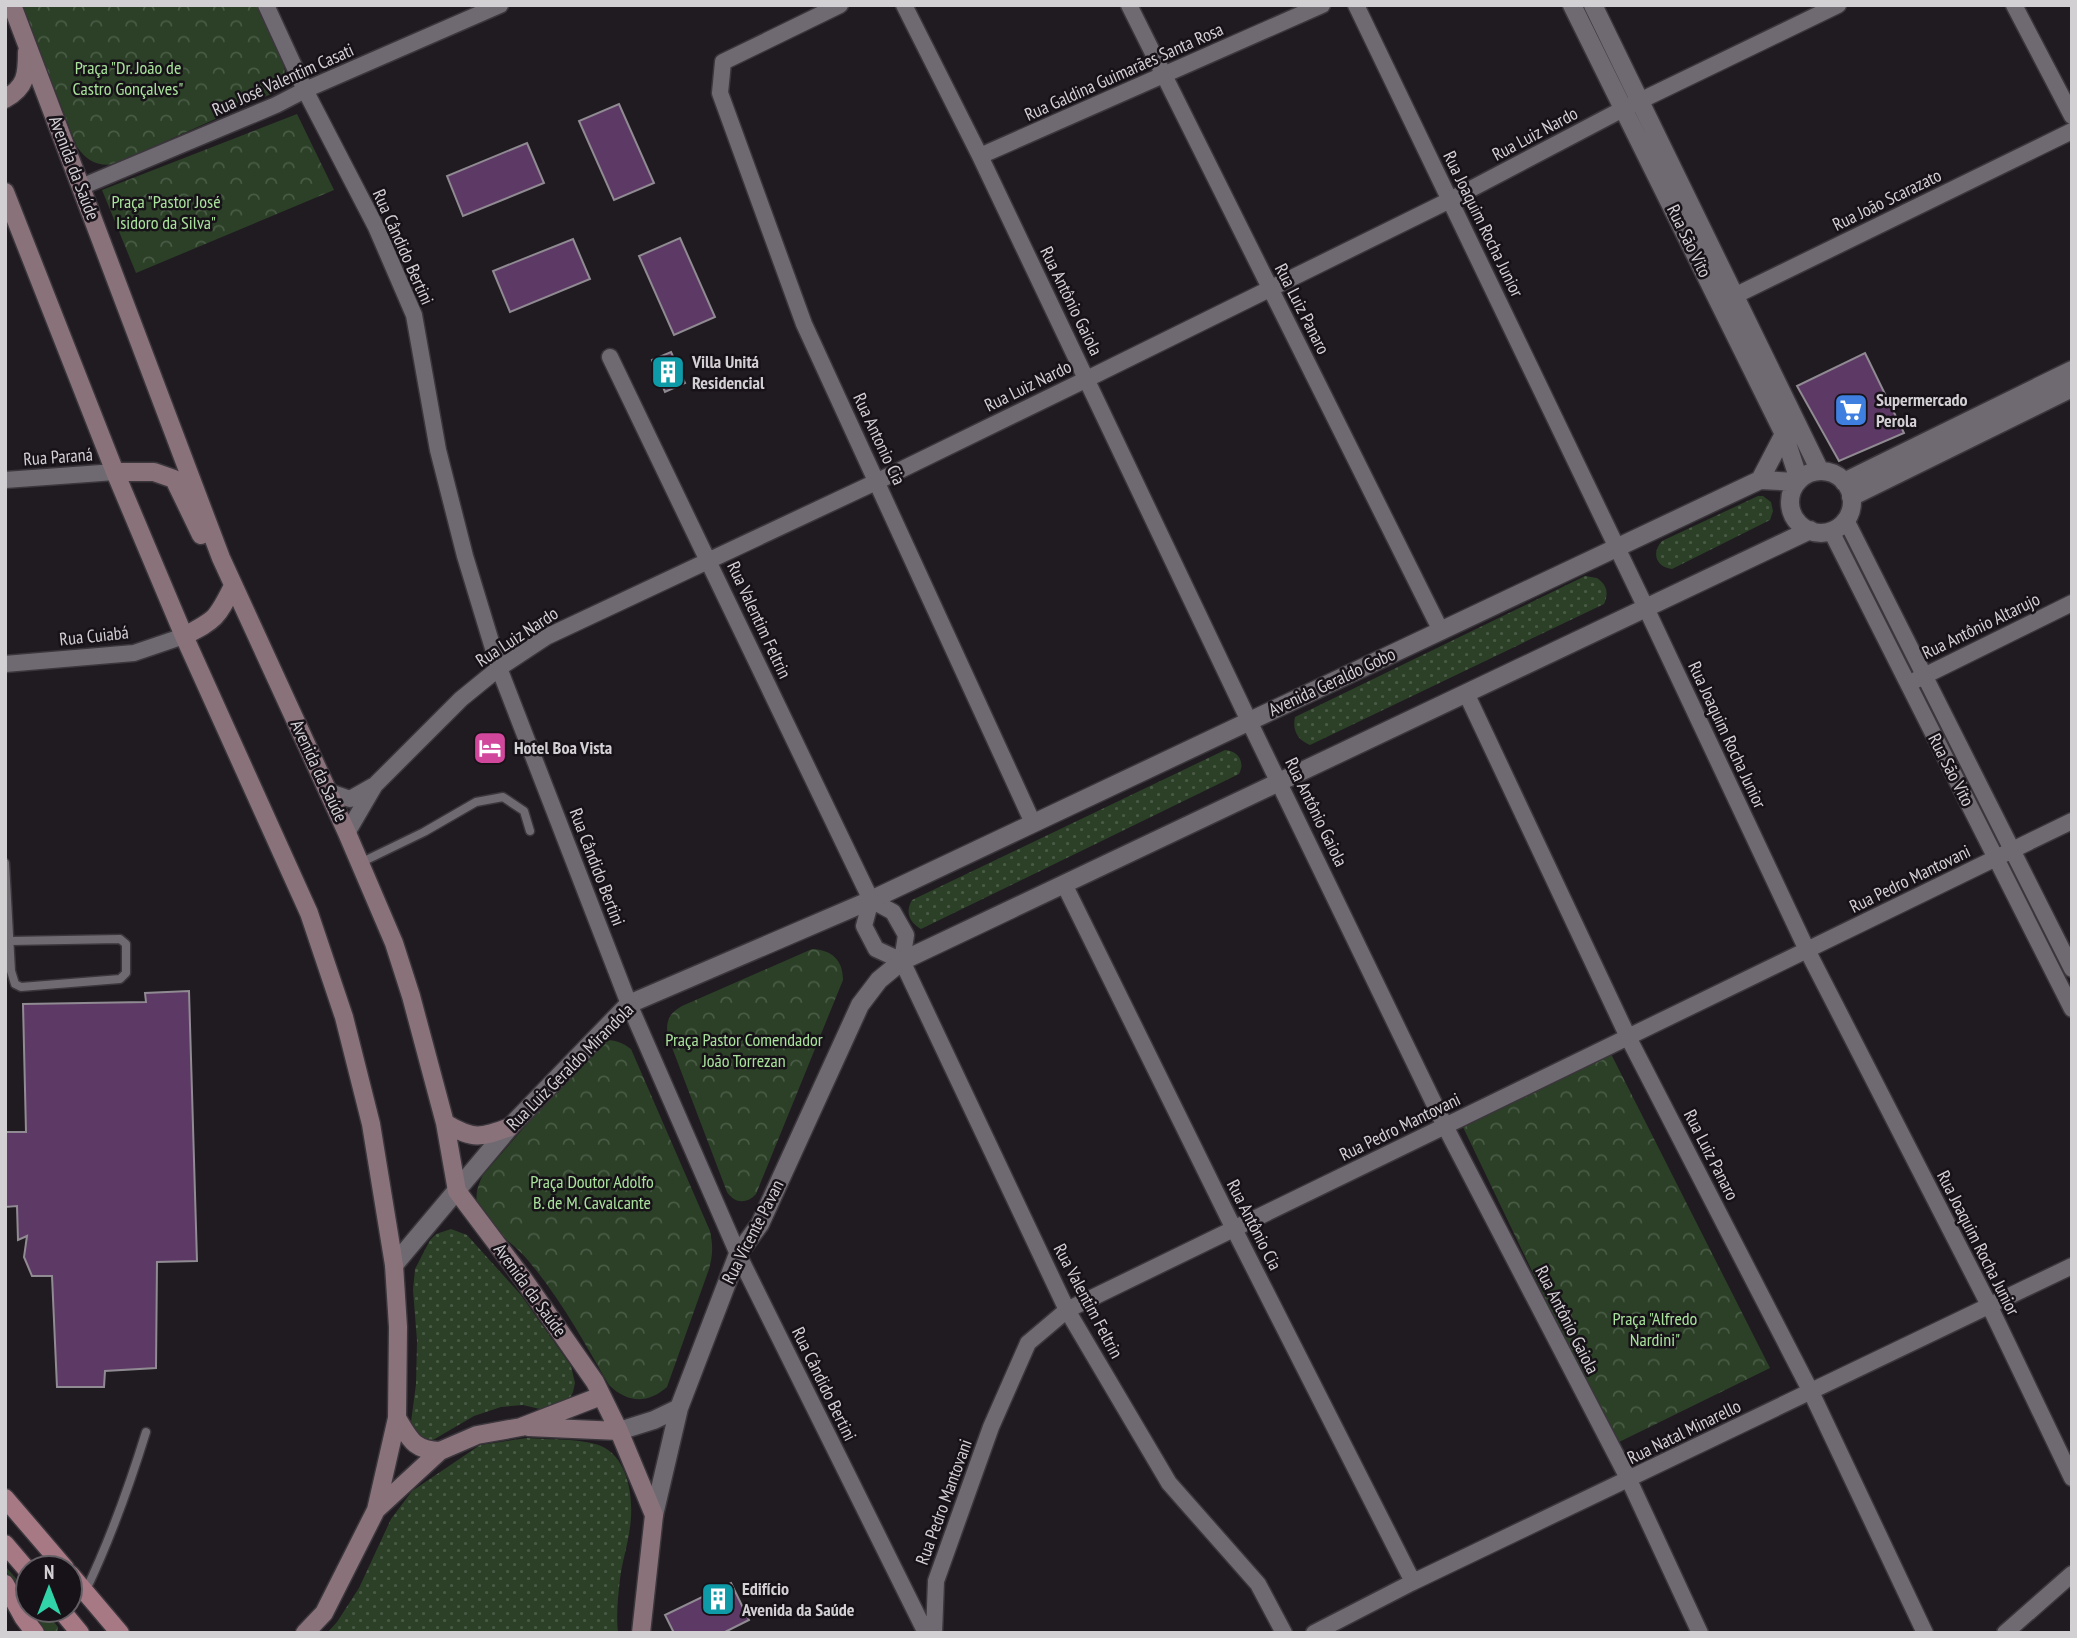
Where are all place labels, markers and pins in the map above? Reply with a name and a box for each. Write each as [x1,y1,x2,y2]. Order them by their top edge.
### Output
place label: Villa Unitá Residencial [691,350,765,394]
building icon: Villa Unitá Residencial [649,353,687,391]
place label: Supermercado Perola [1876,388,1968,432]
supermarket icon: Supermercado Perola [1832,391,1870,429]
hotel icon: Hotel Boa Vista [471,729,509,767]
place label: Hotel Boa Vista [514,736,612,759]
place label: Edifício Avenida da Saúde [741,1577,855,1621]
building icon: Edifício Avenida da Saúde [699,1580,737,1618]

